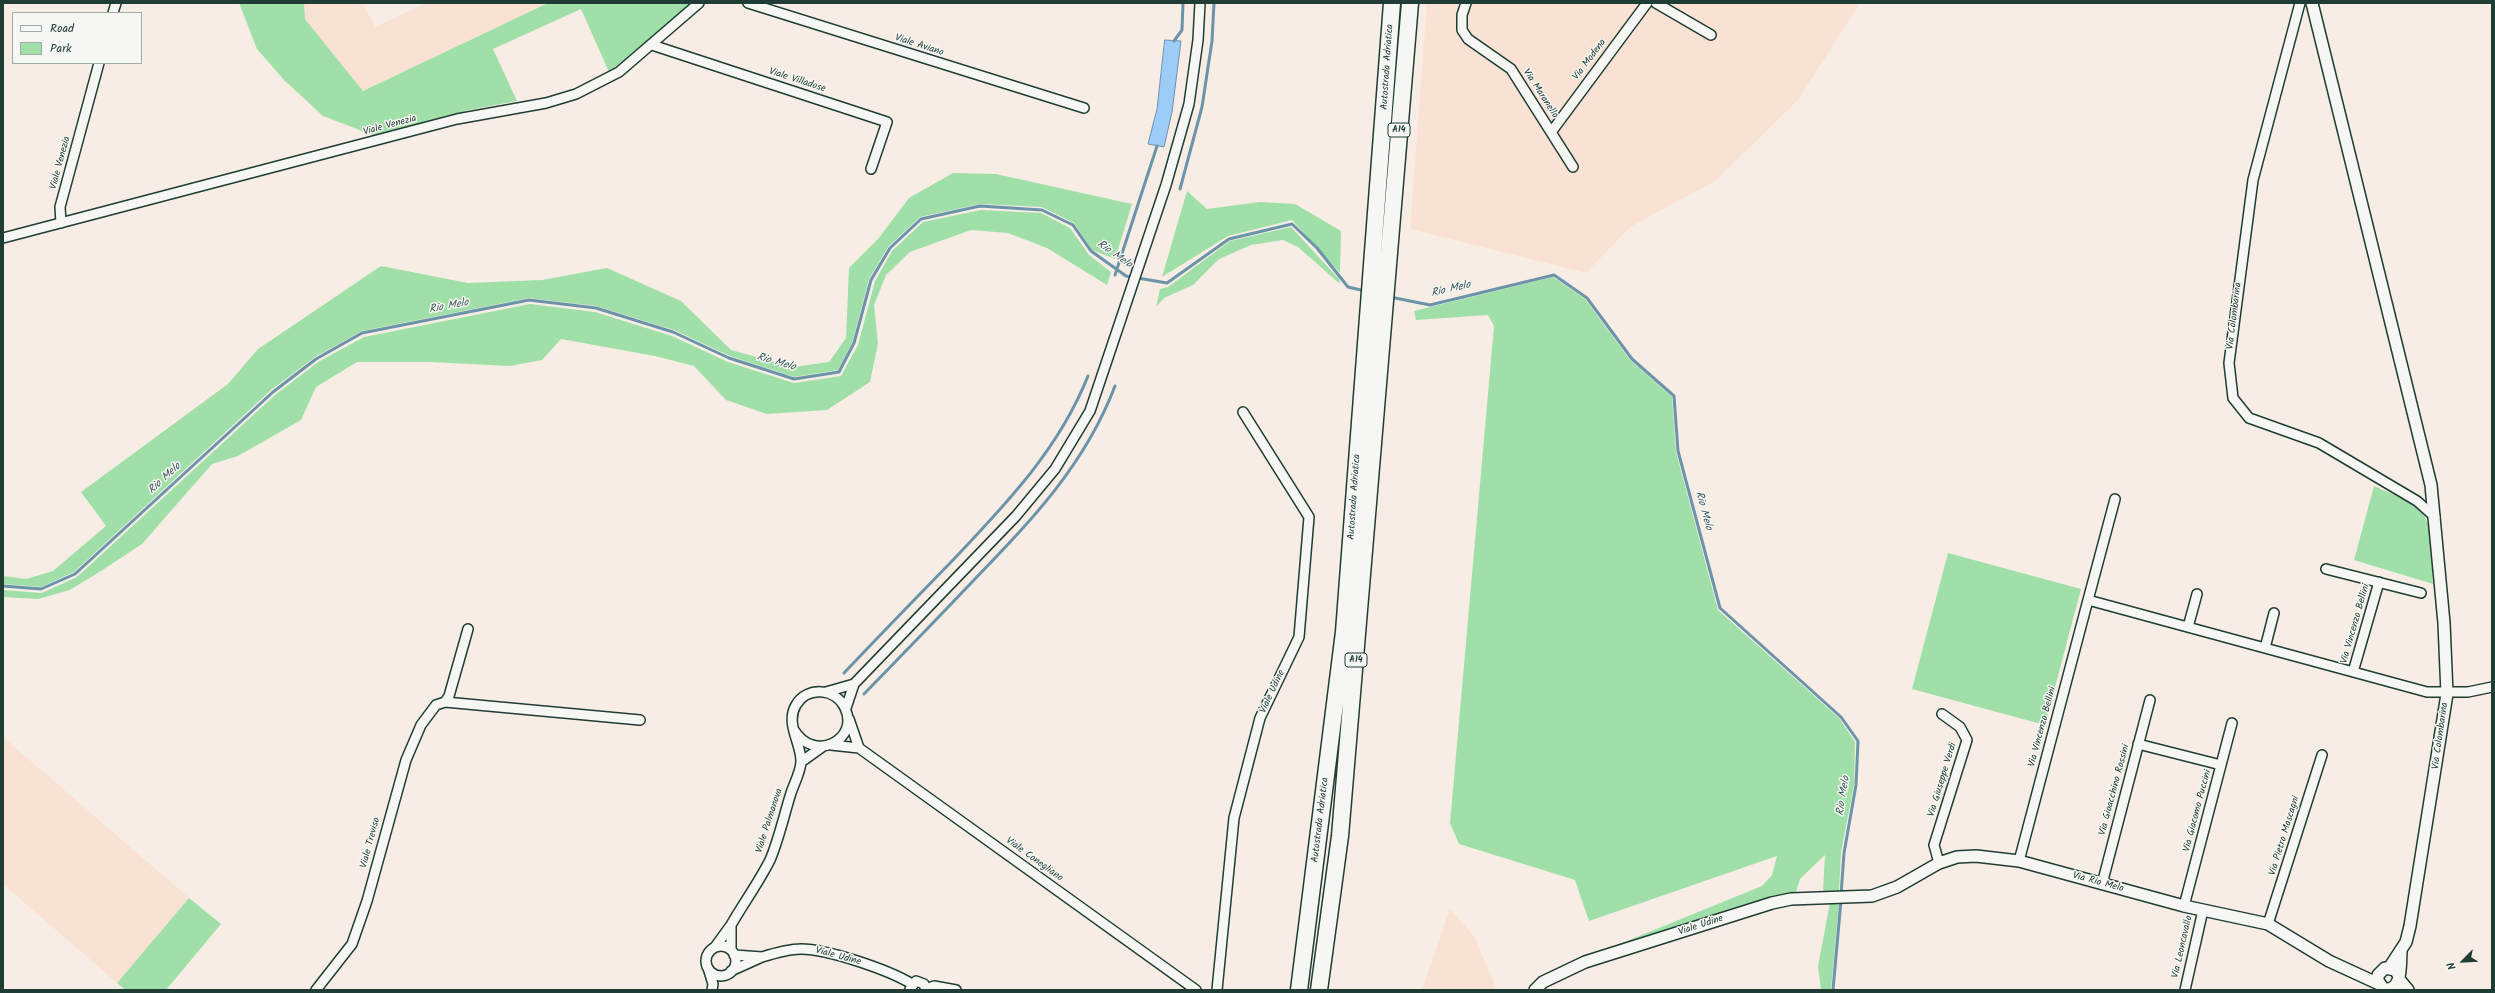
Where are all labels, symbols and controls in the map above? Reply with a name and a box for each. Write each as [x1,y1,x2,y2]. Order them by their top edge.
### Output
legend [12,12,142,64]
text: Road [50,19,74,38]
street label: Autostrada Adriatica [1379,24,1397,110]
street label: Viale Aviano [893,32,945,60]
street label: Via Modena [1571,37,1609,83]
text: Park [50,39,72,58]
street label: Viale Villadose [767,66,827,96]
street label: Via Maranello [1520,67,1560,121]
street label: Viale Venezia [362,113,418,139]
road number: A14 [1388,123,1410,137]
street label: Viale Venezia [48,135,74,191]
water label: Rio Melo [1094,238,1134,272]
water label: Rio Melo [1430,279,1472,301]
street label: Via Colombarina [2225,282,2245,350]
water label: Rio Melo [428,297,470,317]
water label: Rio Melo [755,351,797,375]
street label: Autostrada Adriatica [1346,454,1364,540]
water label: Rio Melo [146,461,184,497]
water label: Rio Melo [1691,490,1715,532]
street label: Via Vincenzo Bellini [2339,583,2373,665]
road number: A14 [1345,653,1367,667]
street label: Viale Udine [1258,668,1288,716]
street label: Via Vincenzo Bellini [2027,686,2059,768]
street label: Via Colombarina [2430,702,2452,770]
street label: Via Giuseppe Verdi [1926,741,1960,819]
street label: Via Gioacchino Rossini [2097,743,2133,837]
street label: Via Giacomo Puccini [2181,769,2215,853]
water label: Rio Melo [1834,775,1854,817]
street label: Autostrada Adriatica [1310,777,1332,863]
street label: Viale Palmanova [754,787,786,855]
street label: Via Pietro Mascagni [2267,795,2303,877]
street label: Viale Treviso [358,816,384,870]
street label: Viale Conegliano [1003,835,1065,885]
street label: Via Rio Melo [2071,870,2125,896]
street label: Viale Udine [1677,913,1725,939]
street label: Via Leoncavallo [2170,915,2196,979]
north arrow [2443,941,2483,981]
street label: Viale Udine [814,945,862,969]
text: N [2442,959,2462,973]

